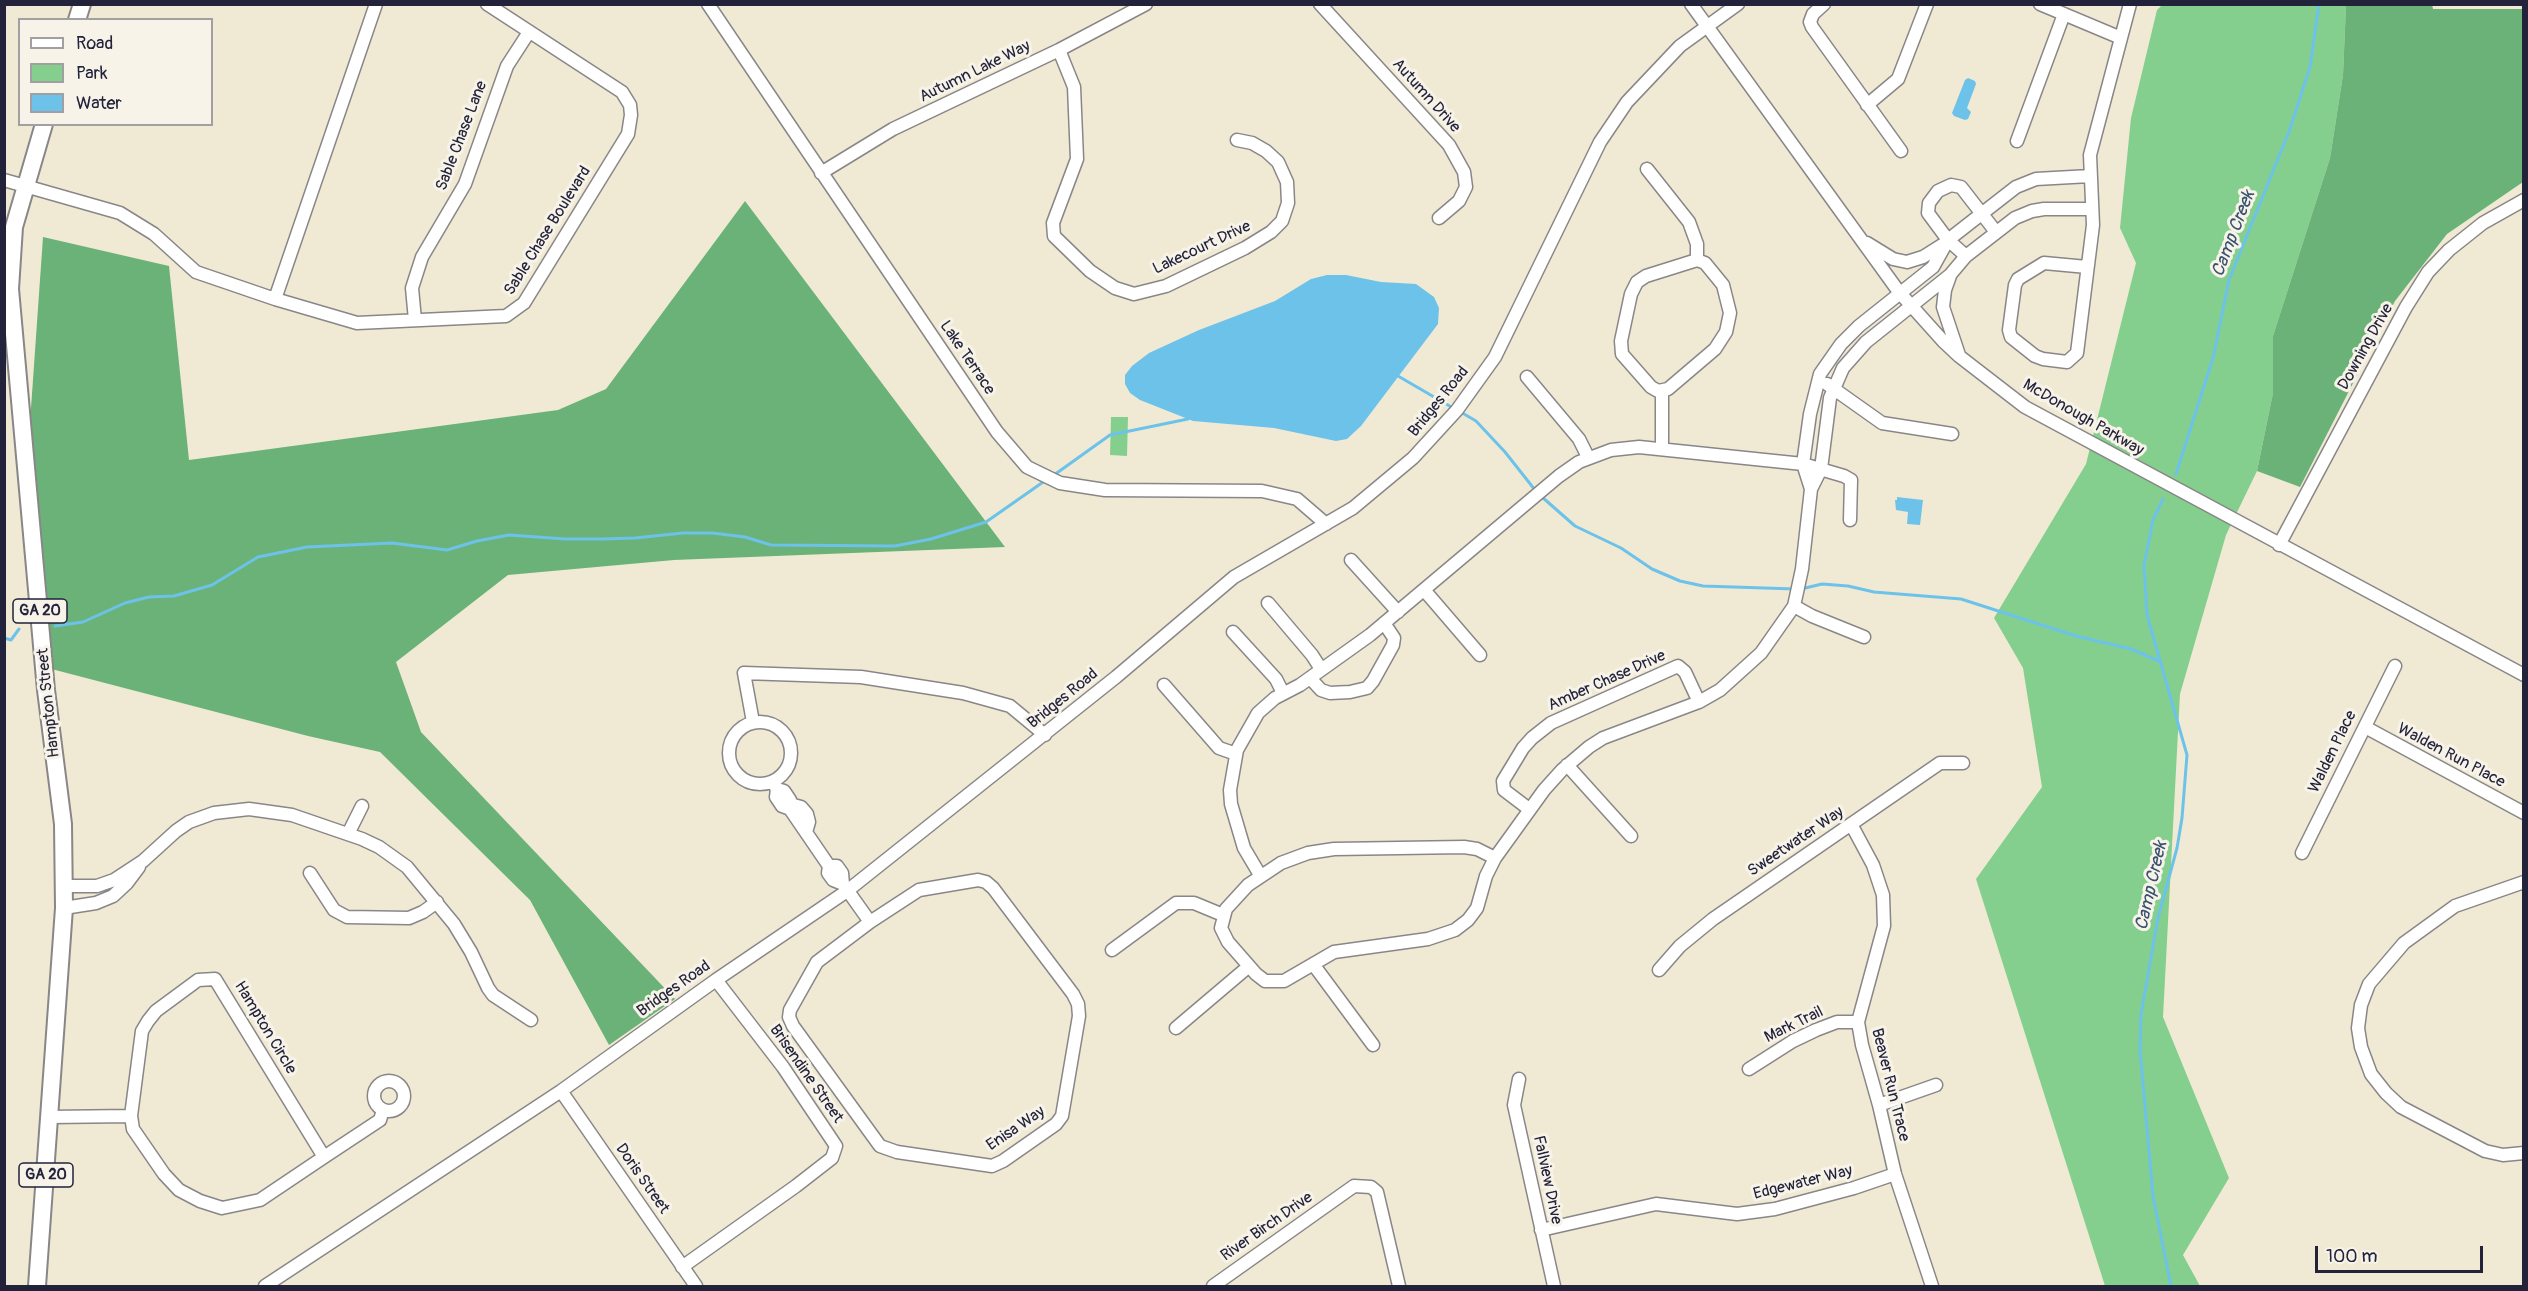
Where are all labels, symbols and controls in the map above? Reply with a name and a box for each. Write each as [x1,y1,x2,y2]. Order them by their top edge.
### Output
legend [18,18,213,126]
text: Road [76,32,113,55]
street label: Autumn Lake Way [916,37,1034,107]
street label: Autumn Drive [1388,55,1464,137]
text: Park [76,62,108,85]
street label: Sable Chase Lane [432,78,492,194]
text: Water [76,92,122,115]
street label: Sable Chase Boulevard [501,163,595,299]
water label: Camp Creek [2208,188,2260,280]
street label: Lakecourt Drive [1150,217,1254,279]
street label: Downing Drive [2334,300,2398,394]
street label: Lake Terrace [935,317,999,399]
street label: Bridges Road [1405,363,1473,441]
street label: McDonough Parkway [2019,376,2147,460]
road number: GA 20 [13,599,67,623]
street label: Amber Chase Drive [1545,646,1669,716]
street label: Hampton Street [34,647,64,759]
street label: Bridges Road [1024,665,1102,733]
street label: Walden Place [2305,708,2361,796]
street label: Walden Run Place [2394,720,2508,792]
street label: Sweetwater Way [1744,803,1848,881]
water label: Camp Creek [2131,840,2173,932]
street label: Bridges Road [634,957,714,1021]
street label: Hampton Circle [230,978,300,1078]
street label: Mark Trail [1761,1003,1827,1047]
street label: Brisendine Street [765,1021,847,1127]
street label: Beaver Run Trace [1867,1026,1913,1144]
street label: Enisa Way [983,1103,1049,1155]
street label: Fallview Drive [1528,1134,1566,1226]
street label: Doris Street [611,1140,673,1218]
street label: Edgewater Way [1752,1161,1854,1205]
road number: GA 20 [19,1163,73,1187]
street label: River Birch Drive [1217,1188,1317,1266]
scale bar [2318,1234,2486,1272]
text: 100 m [2326,1245,2378,1268]

